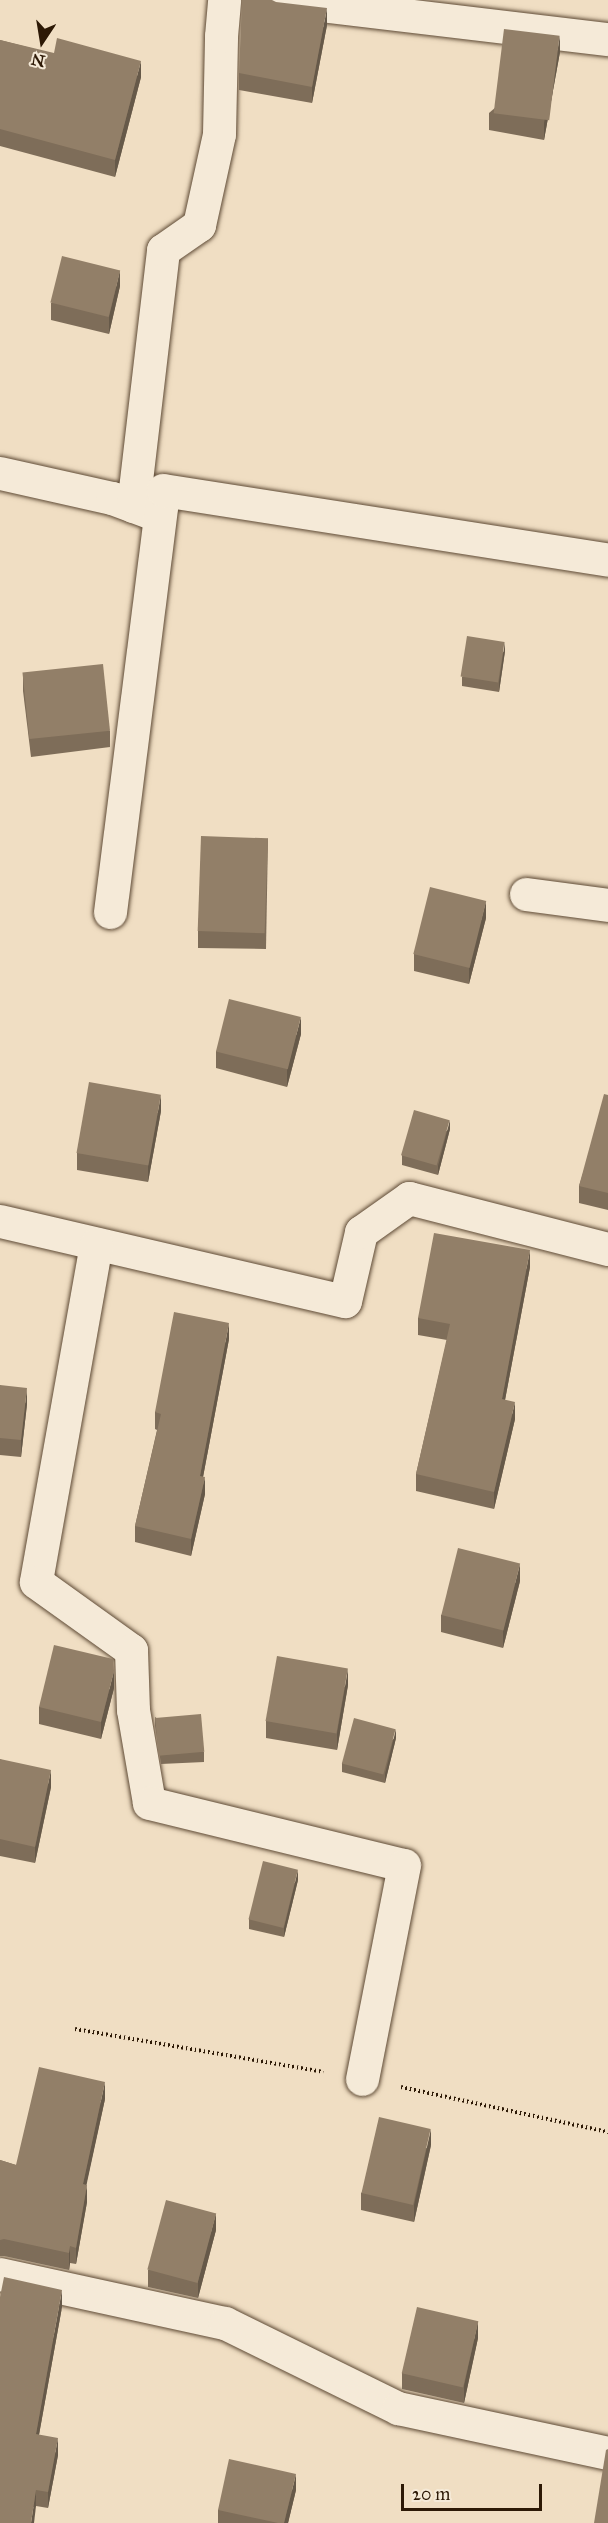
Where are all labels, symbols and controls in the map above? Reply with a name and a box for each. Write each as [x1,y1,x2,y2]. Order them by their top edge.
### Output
north arrow [12,12,72,72]
text: N [30,49,47,71]
scale bar [404,2472,545,2510]
text: 20 m [412,2483,450,2505]

